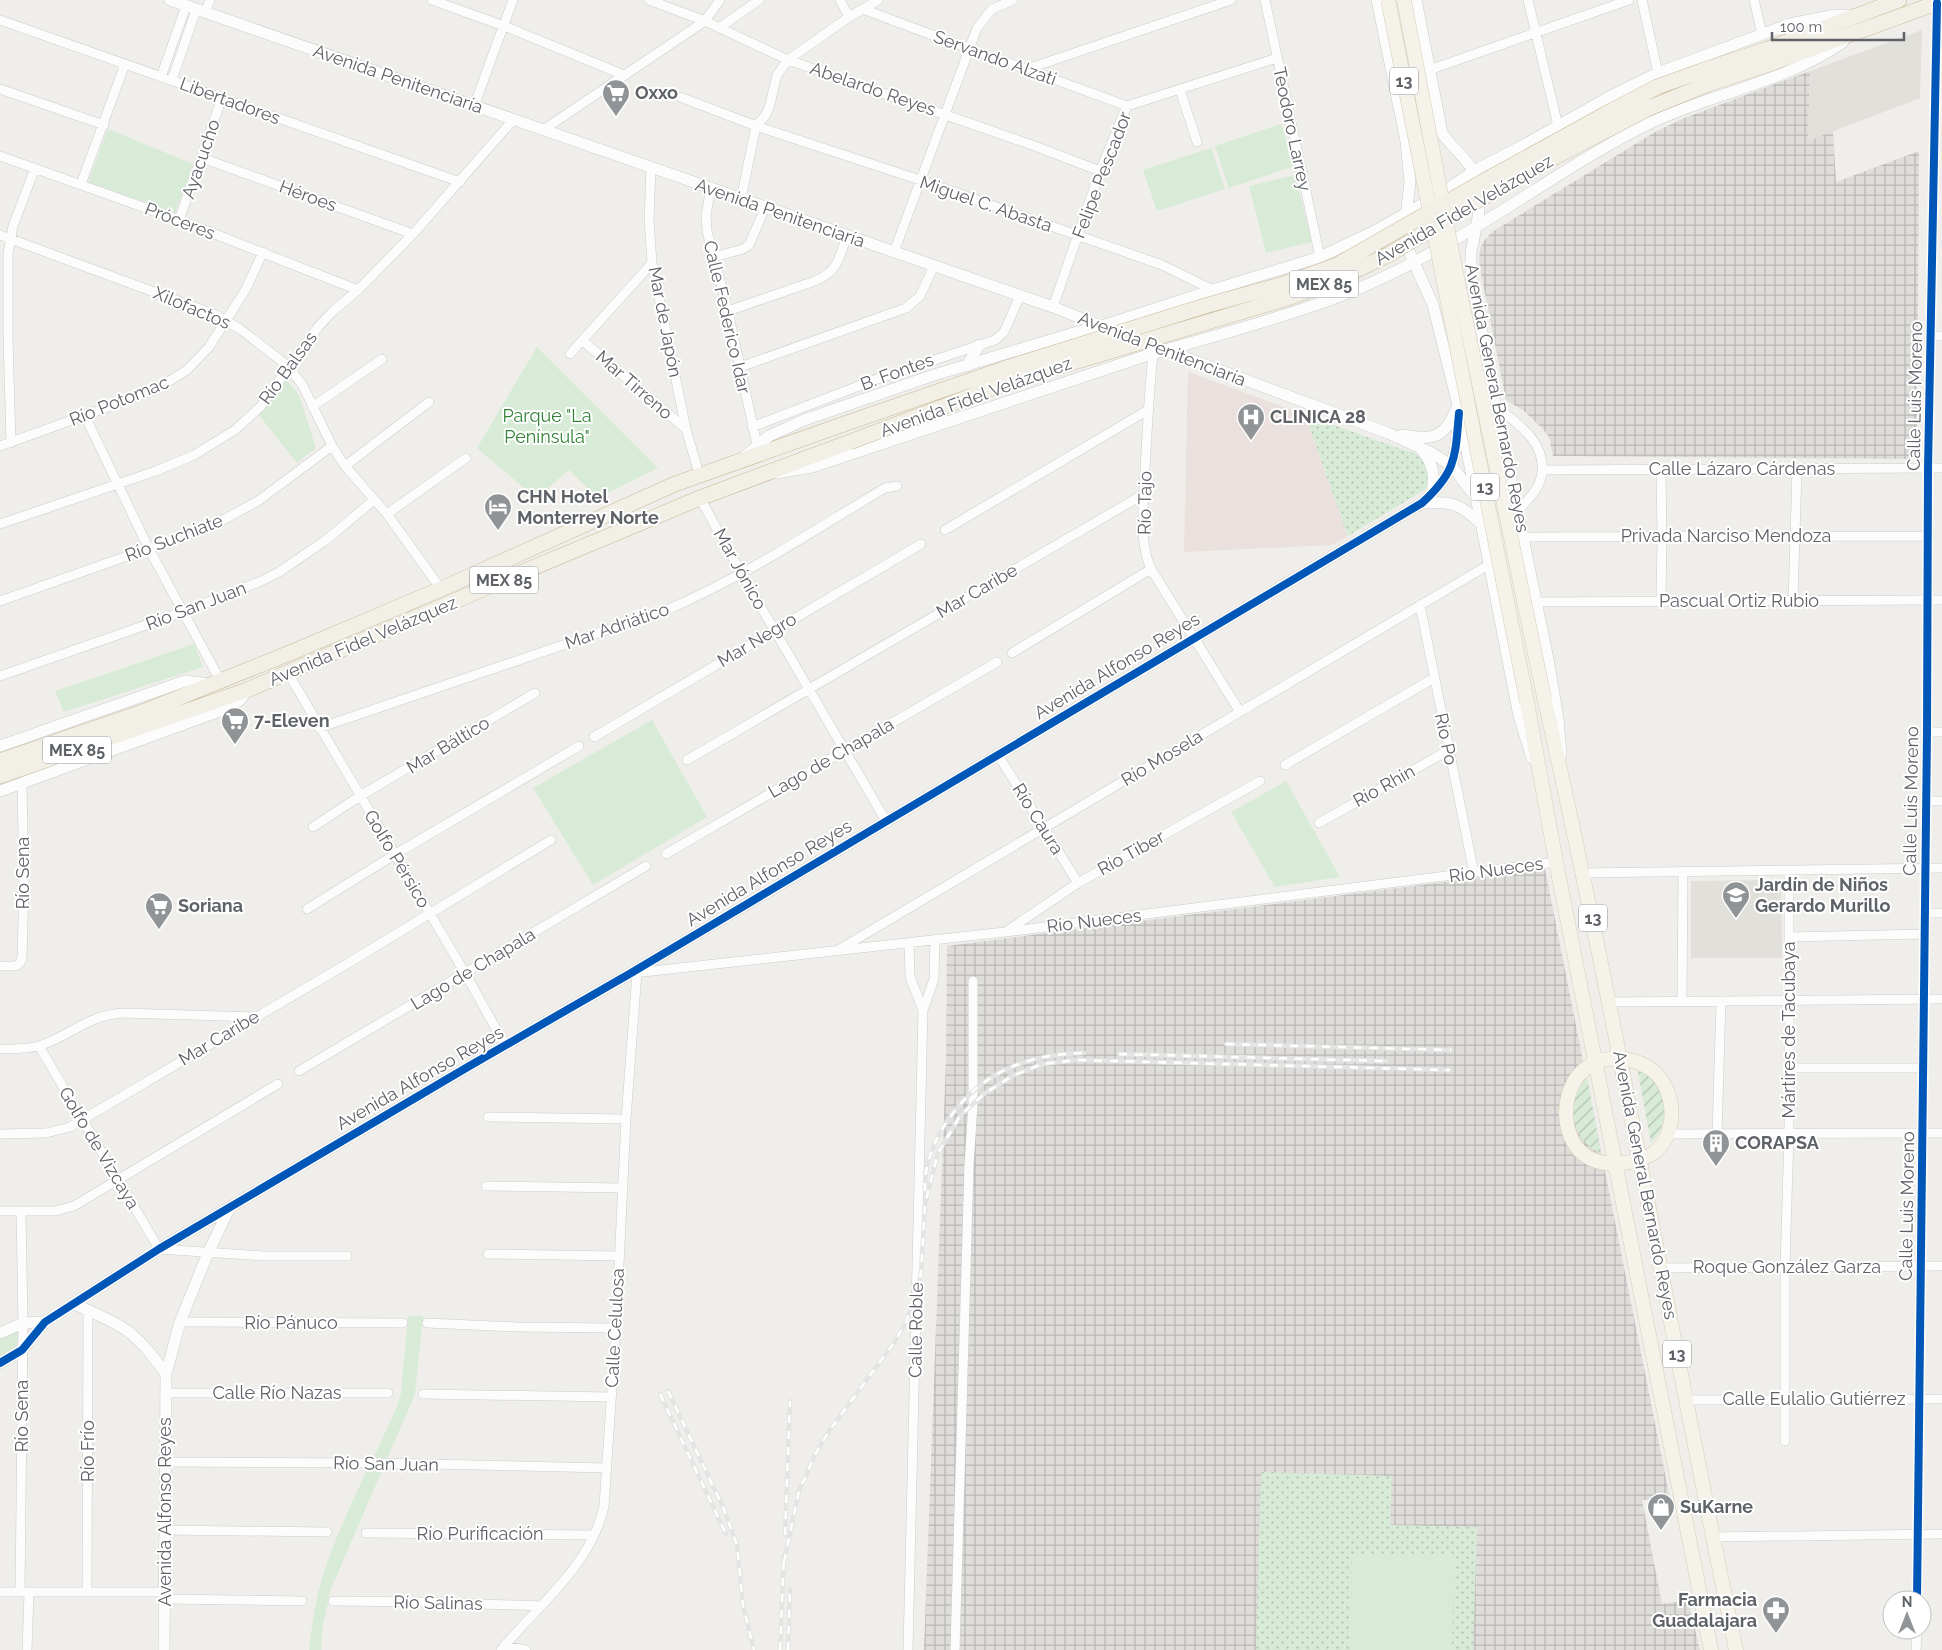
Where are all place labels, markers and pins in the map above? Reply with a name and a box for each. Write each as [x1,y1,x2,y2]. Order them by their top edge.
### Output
supermarket icon: Oxxo [601,78,631,117]
place label: Oxxo [635,82,678,103]
hospital icon: CLINICA 28 [1236,402,1266,441]
place label: CLINICA 28 [1270,406,1366,427]
place label: CHN Hotel Monterrey Norte [517,486,659,528]
hotel icon: CHN Hotel Monterrey Norte [483,492,513,531]
supermarket icon: 7-Eleven [220,706,250,745]
place label: 7-Eleven [254,710,330,731]
place label: Jardín de Niños Gerardo Murillo [1755,874,1890,916]
school or university icon: Jardín de Niños Gerardo Murillo [1721,880,1751,919]
supermarket icon: Soriana [144,891,174,930]
place label: Soriana [178,895,243,916]
building icon: CORAPSA [1701,1128,1731,1167]
place label: CORAPSA [1735,1132,1820,1153]
shop icon: SuKarne [1646,1492,1676,1531]
place label: SuKarne [1680,1496,1753,1517]
place label: Farmacia Guadalajara [1652,1589,1757,1631]
pharmacy icon: Farmacia Guadalajara [1761,1595,1791,1634]

